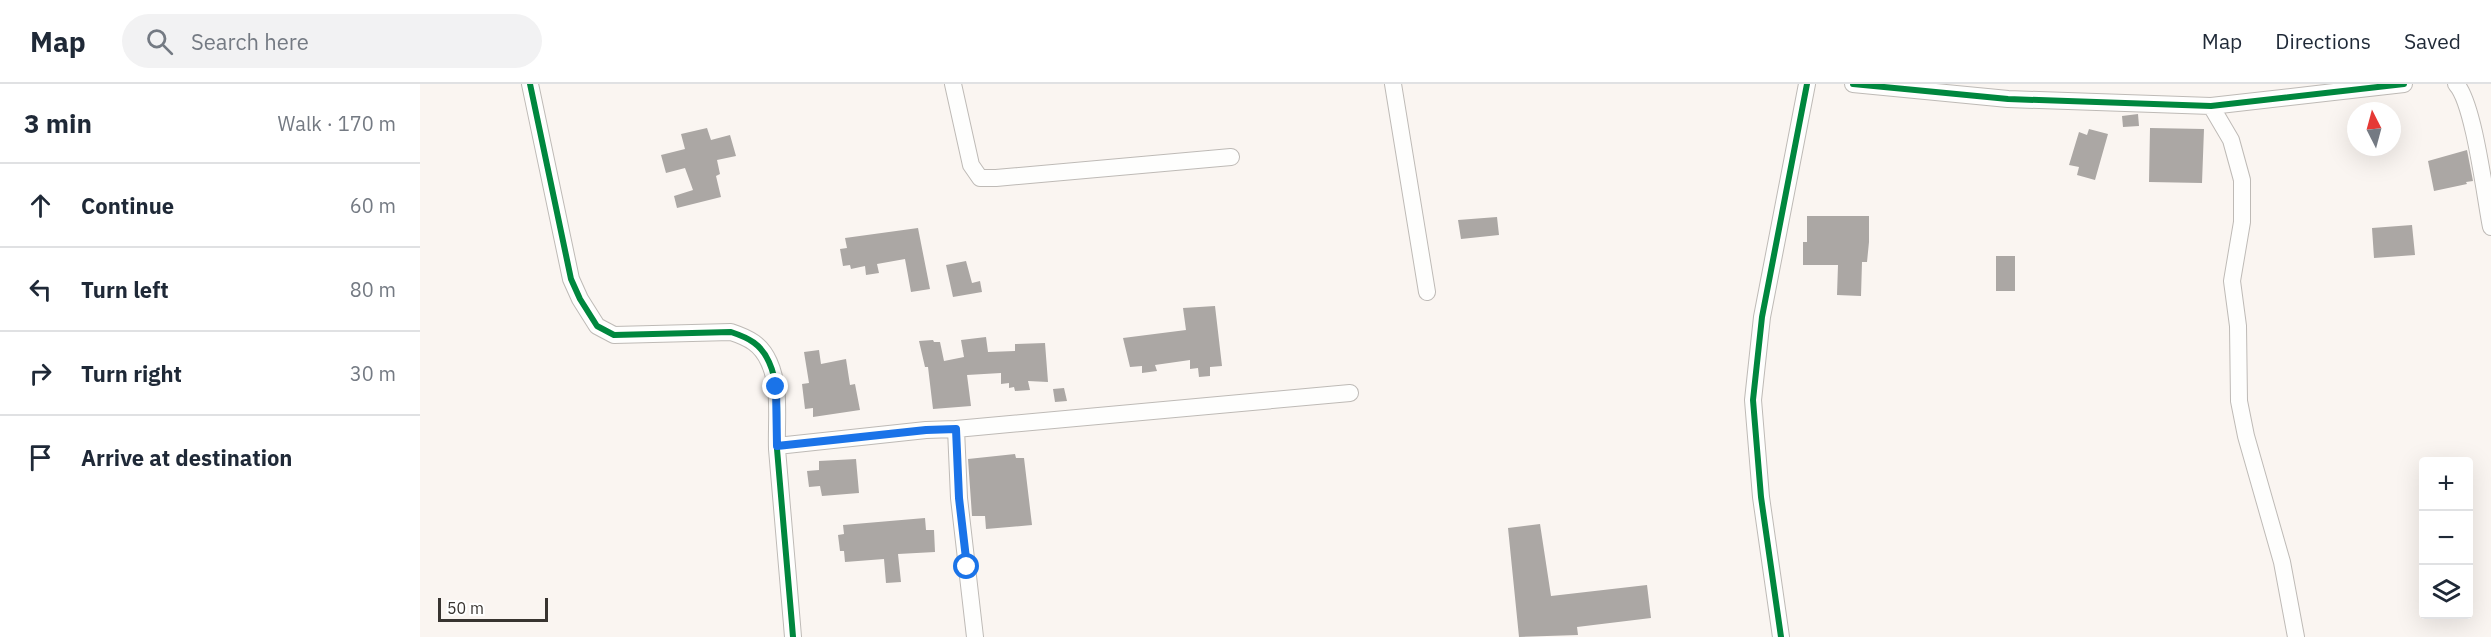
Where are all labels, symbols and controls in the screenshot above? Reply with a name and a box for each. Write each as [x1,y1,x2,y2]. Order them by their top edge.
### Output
search box [122,14,542,68]
text: Map [30,23,86,60]
icon: search [143,25,176,58]
text: Search here [191,27,309,56]
text: Map [2202,27,2242,55]
text: Directions [2275,27,2371,55]
text: Saved [2404,27,2461,55]
north arrow [2347,102,2401,156]
text: 3 min [24,106,92,140]
text: Walk · 170 m [278,110,396,137]
icon: ahead [24,189,57,222]
text: Continue [81,191,174,220]
text: 60 m [350,192,396,219]
icon: left [24,273,57,306]
text: Turn left [81,275,169,304]
text: 80 m [350,276,396,303]
icon: right [24,357,57,390]
text: Turn right [81,359,182,388]
text: 30 m [350,360,396,387]
route end [762,373,788,399]
icon: arrive [24,441,57,474]
text: Arrive at destination [81,443,292,472]
map controls [2419,457,2473,619]
button: + [2419,457,2473,511]
button: − [2419,511,2473,565]
route start [953,553,979,579]
button: layers [2419,565,2473,619]
scale bar [438,595,548,622]
text: 50 m [447,598,484,618]

